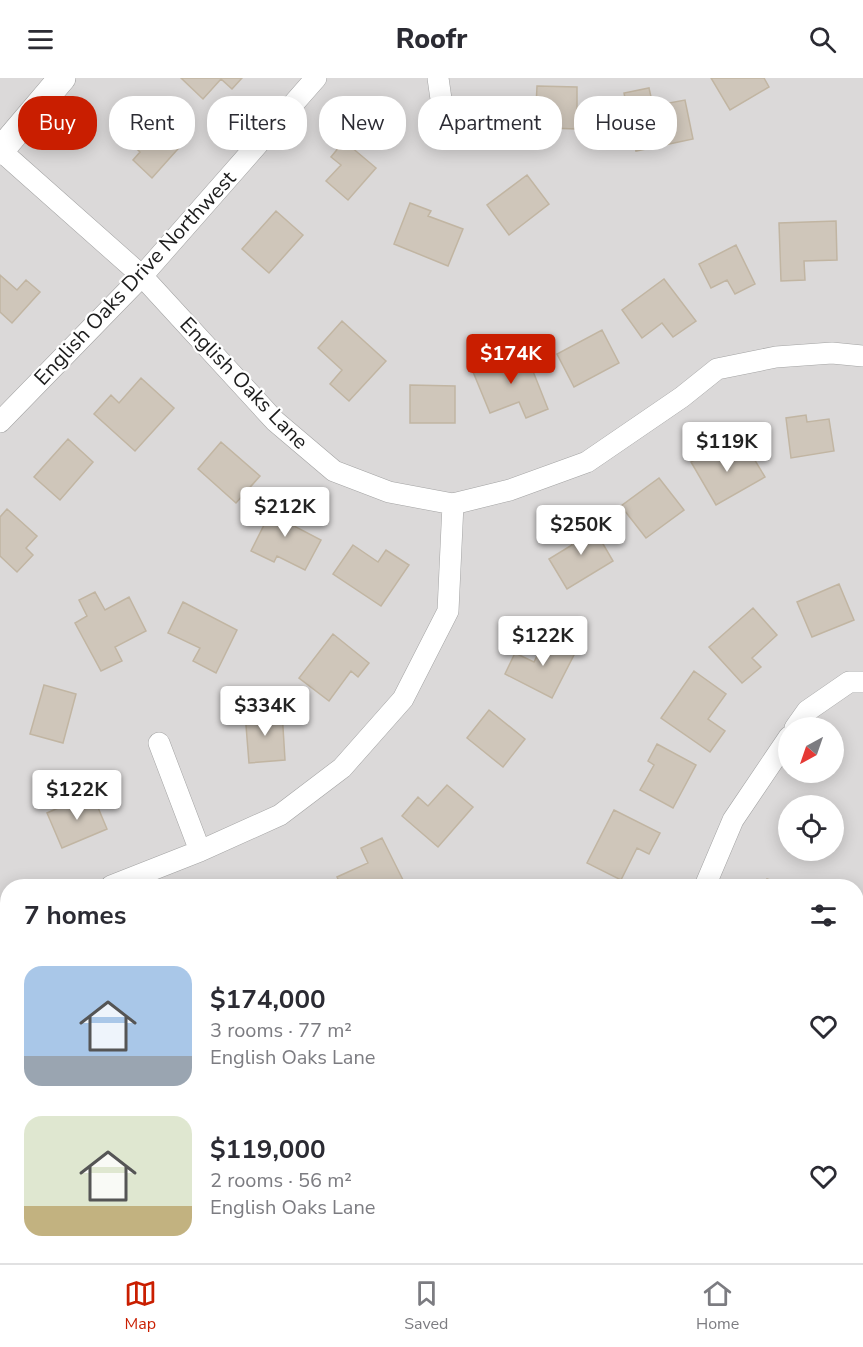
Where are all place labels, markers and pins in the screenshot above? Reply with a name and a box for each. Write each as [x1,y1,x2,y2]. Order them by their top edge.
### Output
pin: $174K [469,334,553,385]
pin: $119K [685,422,769,473]
pin: $212K [243,487,327,538]
pin: $250K [539,505,623,556]
pin: $122K [501,616,585,667]
pin: $334K [223,686,307,737]
pin: $122K [35,770,119,821]

